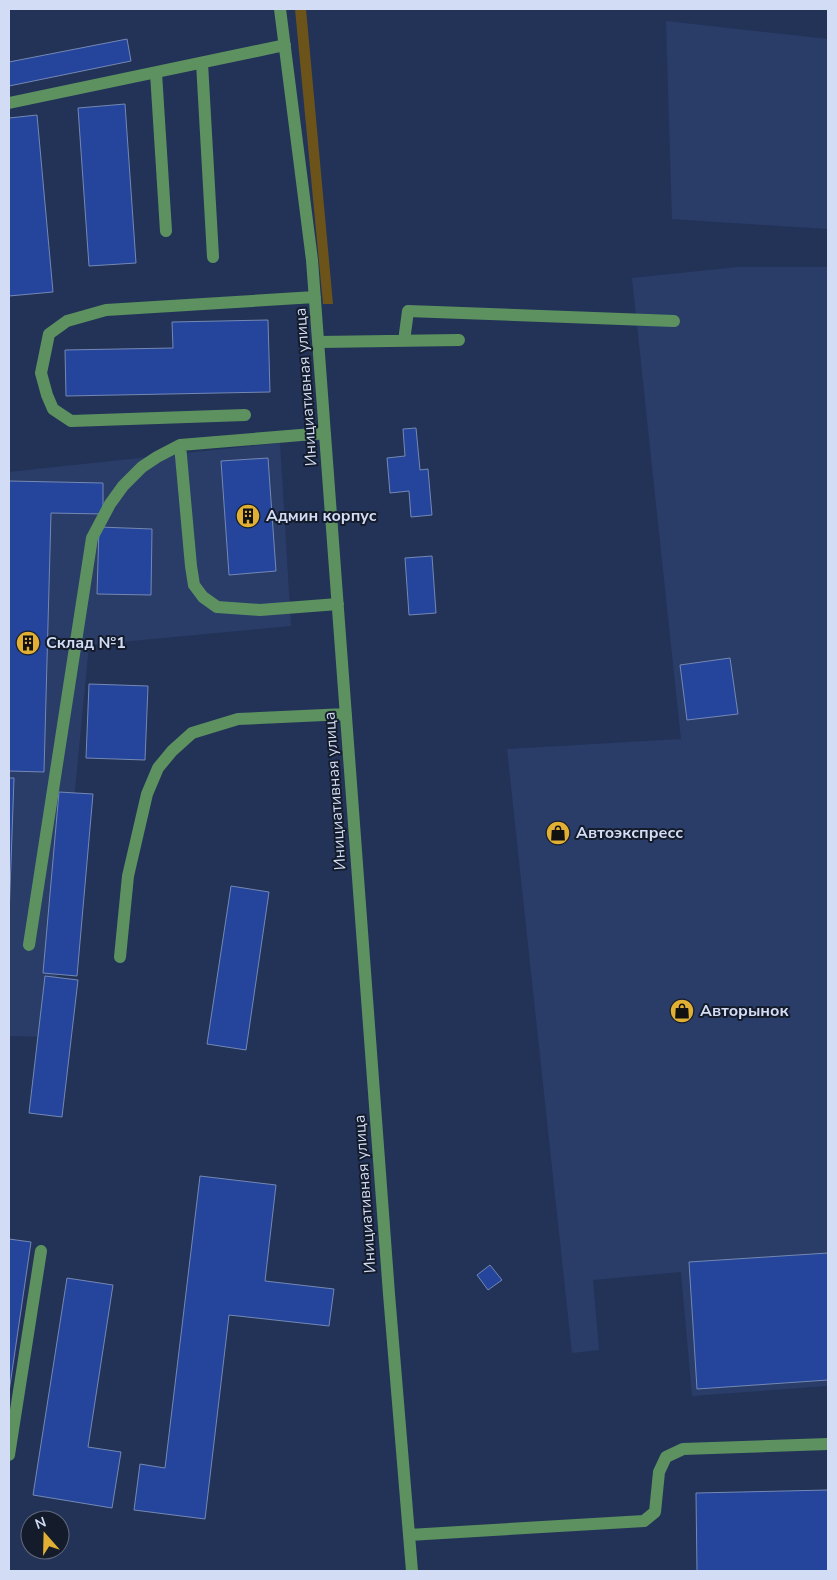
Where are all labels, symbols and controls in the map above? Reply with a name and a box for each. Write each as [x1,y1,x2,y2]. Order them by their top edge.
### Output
street label: Инициативная улица [289,307,323,467]
building icon: Админ корпус [235,503,261,529]
place label: Админ корпус [266,505,377,527]
building icon: Склад №1 [15,630,41,656]
place label: Склад №1 [46,632,126,654]
street label: Инициативная улица [318,711,352,871]
shop icon: Автоэкспресс [545,820,571,846]
place label: Автоэкспресс [576,822,683,844]
shop icon: Авторынок [669,998,695,1024]
place label: Авторынок [700,1000,789,1022]
street label: Инициативная улица [348,1114,382,1274]
north arrow [20,1510,70,1560]
text: N [33,1513,49,1534]

